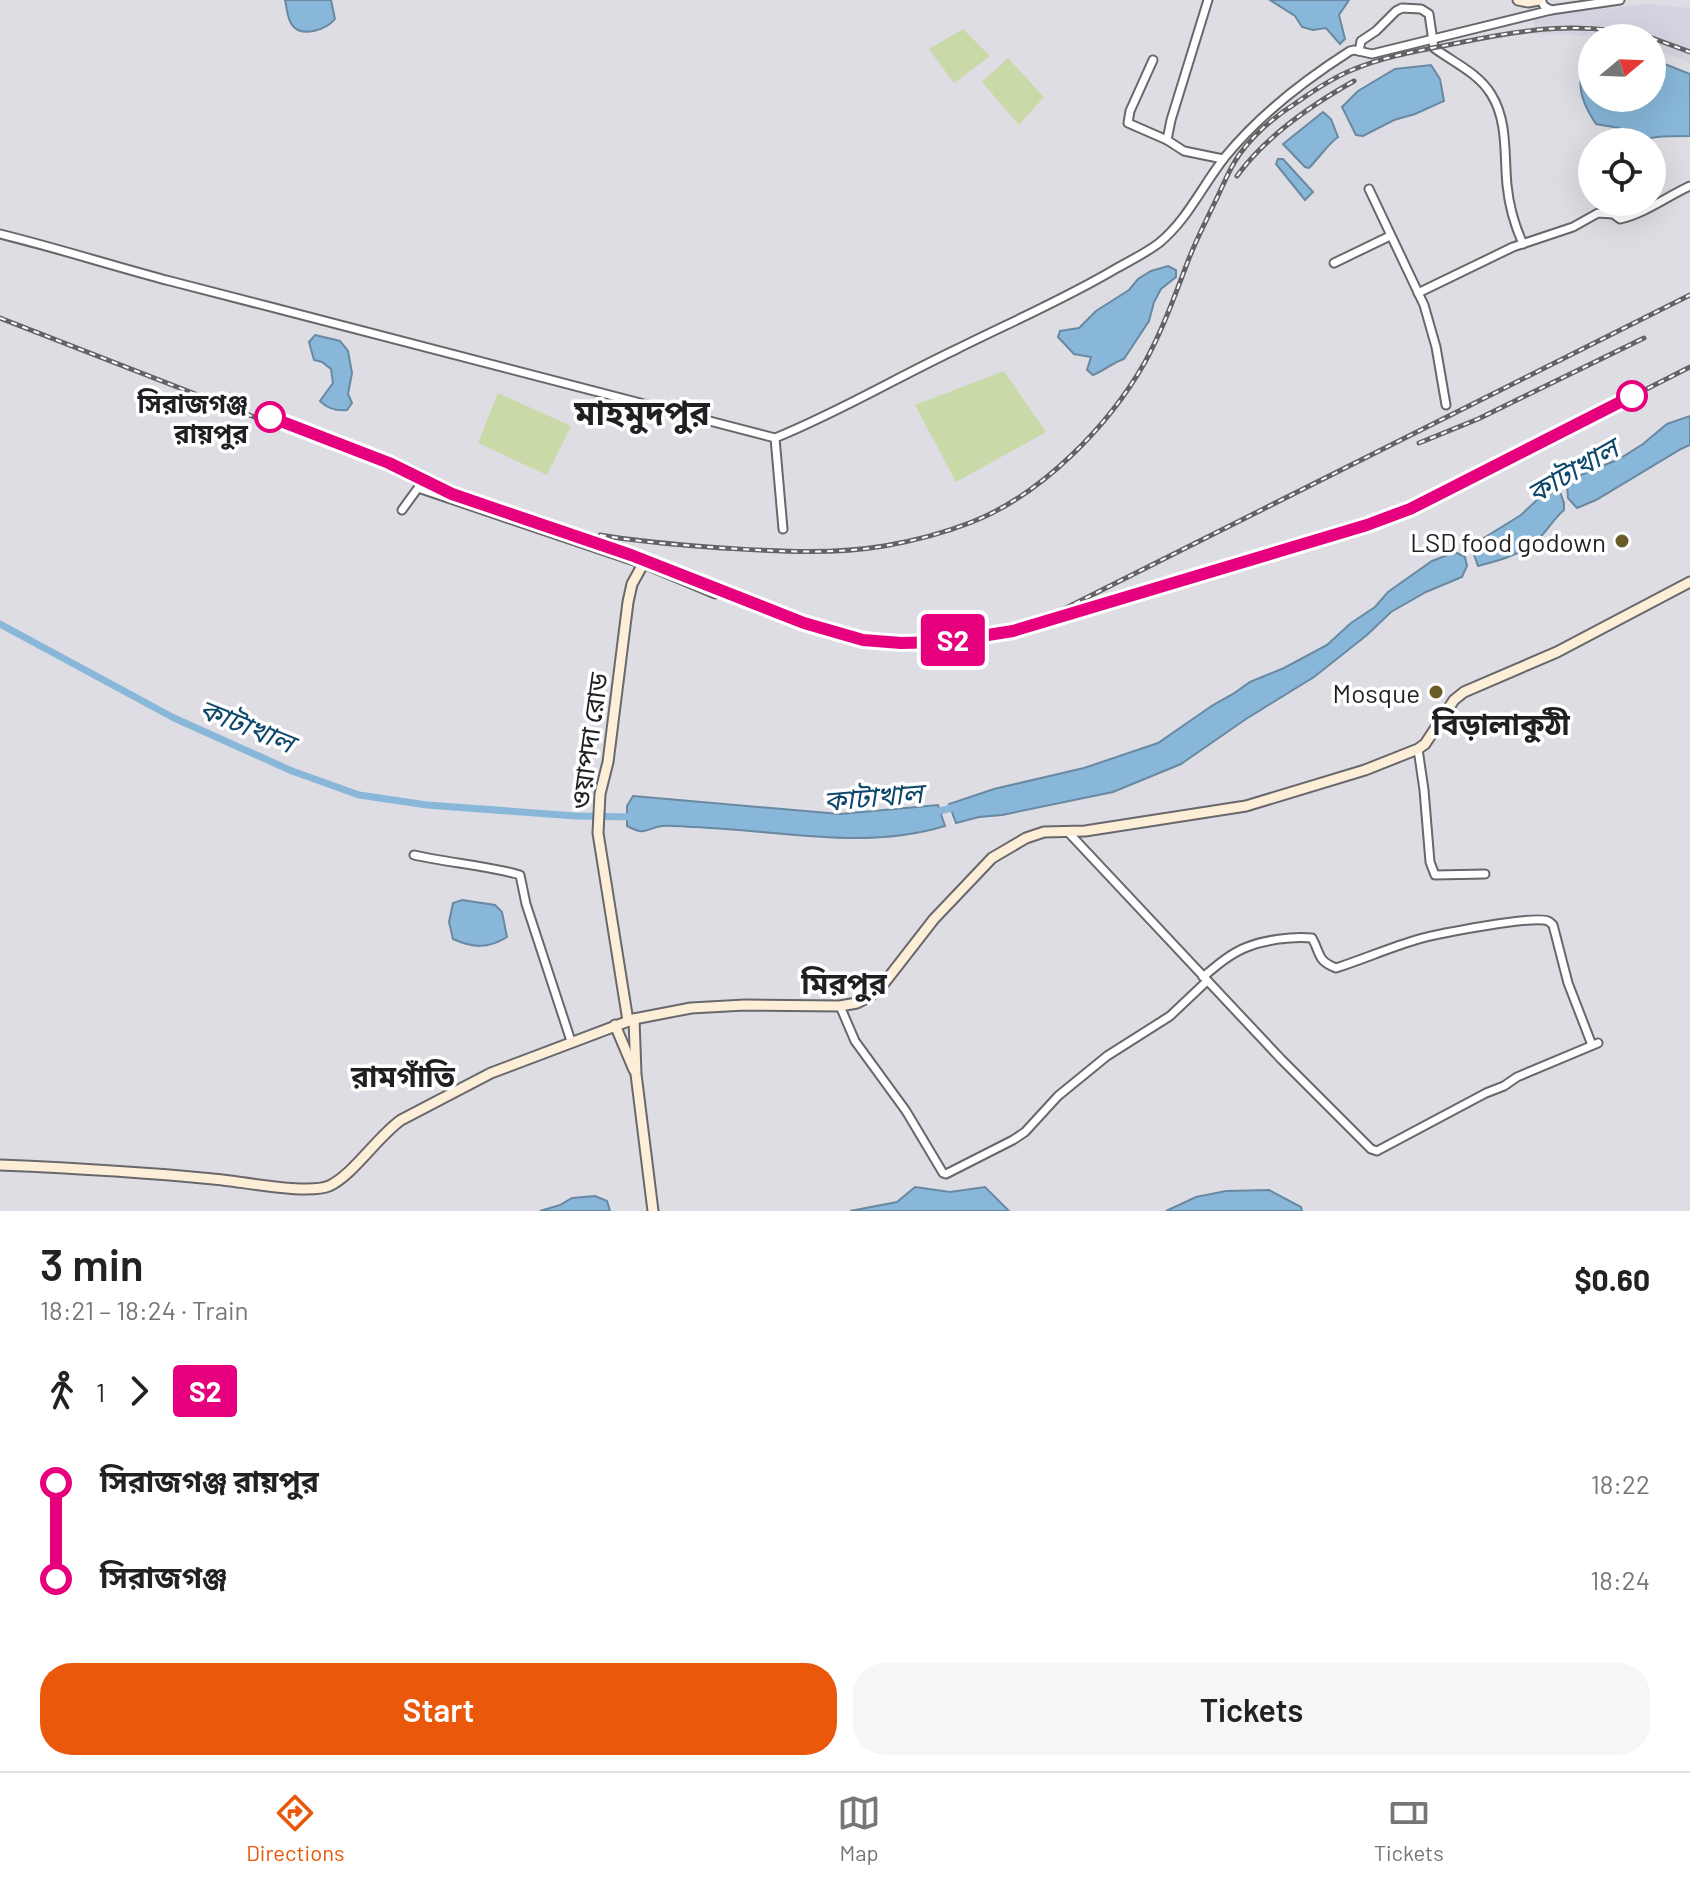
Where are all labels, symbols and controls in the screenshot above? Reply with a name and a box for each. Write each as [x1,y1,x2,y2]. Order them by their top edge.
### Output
north arrow [1578,24,1666,112]
map controls [1578,24,1666,216]
button: locate [1578,128,1666,216]
unlabelled marker [1617,381,1647,411]
place label: সিরাজগঞ্জ রায়পুর [137,387,248,451]
district label: মাহমুদপুর [573,391,710,434]
marker: সিরাজগঞ্জ রায়পুর [255,402,285,432]
water label: কাটাখাল [1521,428,1628,510]
place label: LSD food godown [1410,526,1606,557]
marker: LSD food godown [1613,532,1631,550]
line badge: S2 [917,614,989,666]
text: S2 [937,623,969,657]
street label: ওয়াপদা রোড [563,670,613,811]
place label: Mosque [1333,677,1420,708]
marker: Mosque [1427,683,1445,701]
water label: কাটাখাল [195,691,304,761]
district label: বিড়ালাকুঠী [1431,705,1570,743]
water label: কাটাখাল [822,774,929,817]
district label: মিরপুর [800,964,888,1002]
district label: রামগাঁতি [350,1057,456,1093]
text: 3 min [40,1237,144,1290]
text: $0.60 [1574,1261,1650,1297]
text: 18:21 – 18:24 · Train [40,1294,249,1325]
icon: walk [40,1369,84,1413]
icon: forward [117,1369,161,1413]
text: S2 [189,1374,221,1408]
text: 1 [96,1376,105,1407]
text: সিরাজগঞ্জ রায়পুর [100,1462,319,1498]
text: 18:22 [1591,1468,1650,1499]
text: সিরাজগঞ্জ [100,1558,227,1594]
text: 18:24 [1590,1564,1650,1595]
button: Start [40,1663,837,1755]
button: Tickets [853,1663,1650,1755]
tab: Directions [246,1791,345,1865]
tab: Map [837,1791,881,1865]
tab: Tickets [1374,1791,1444,1865]

